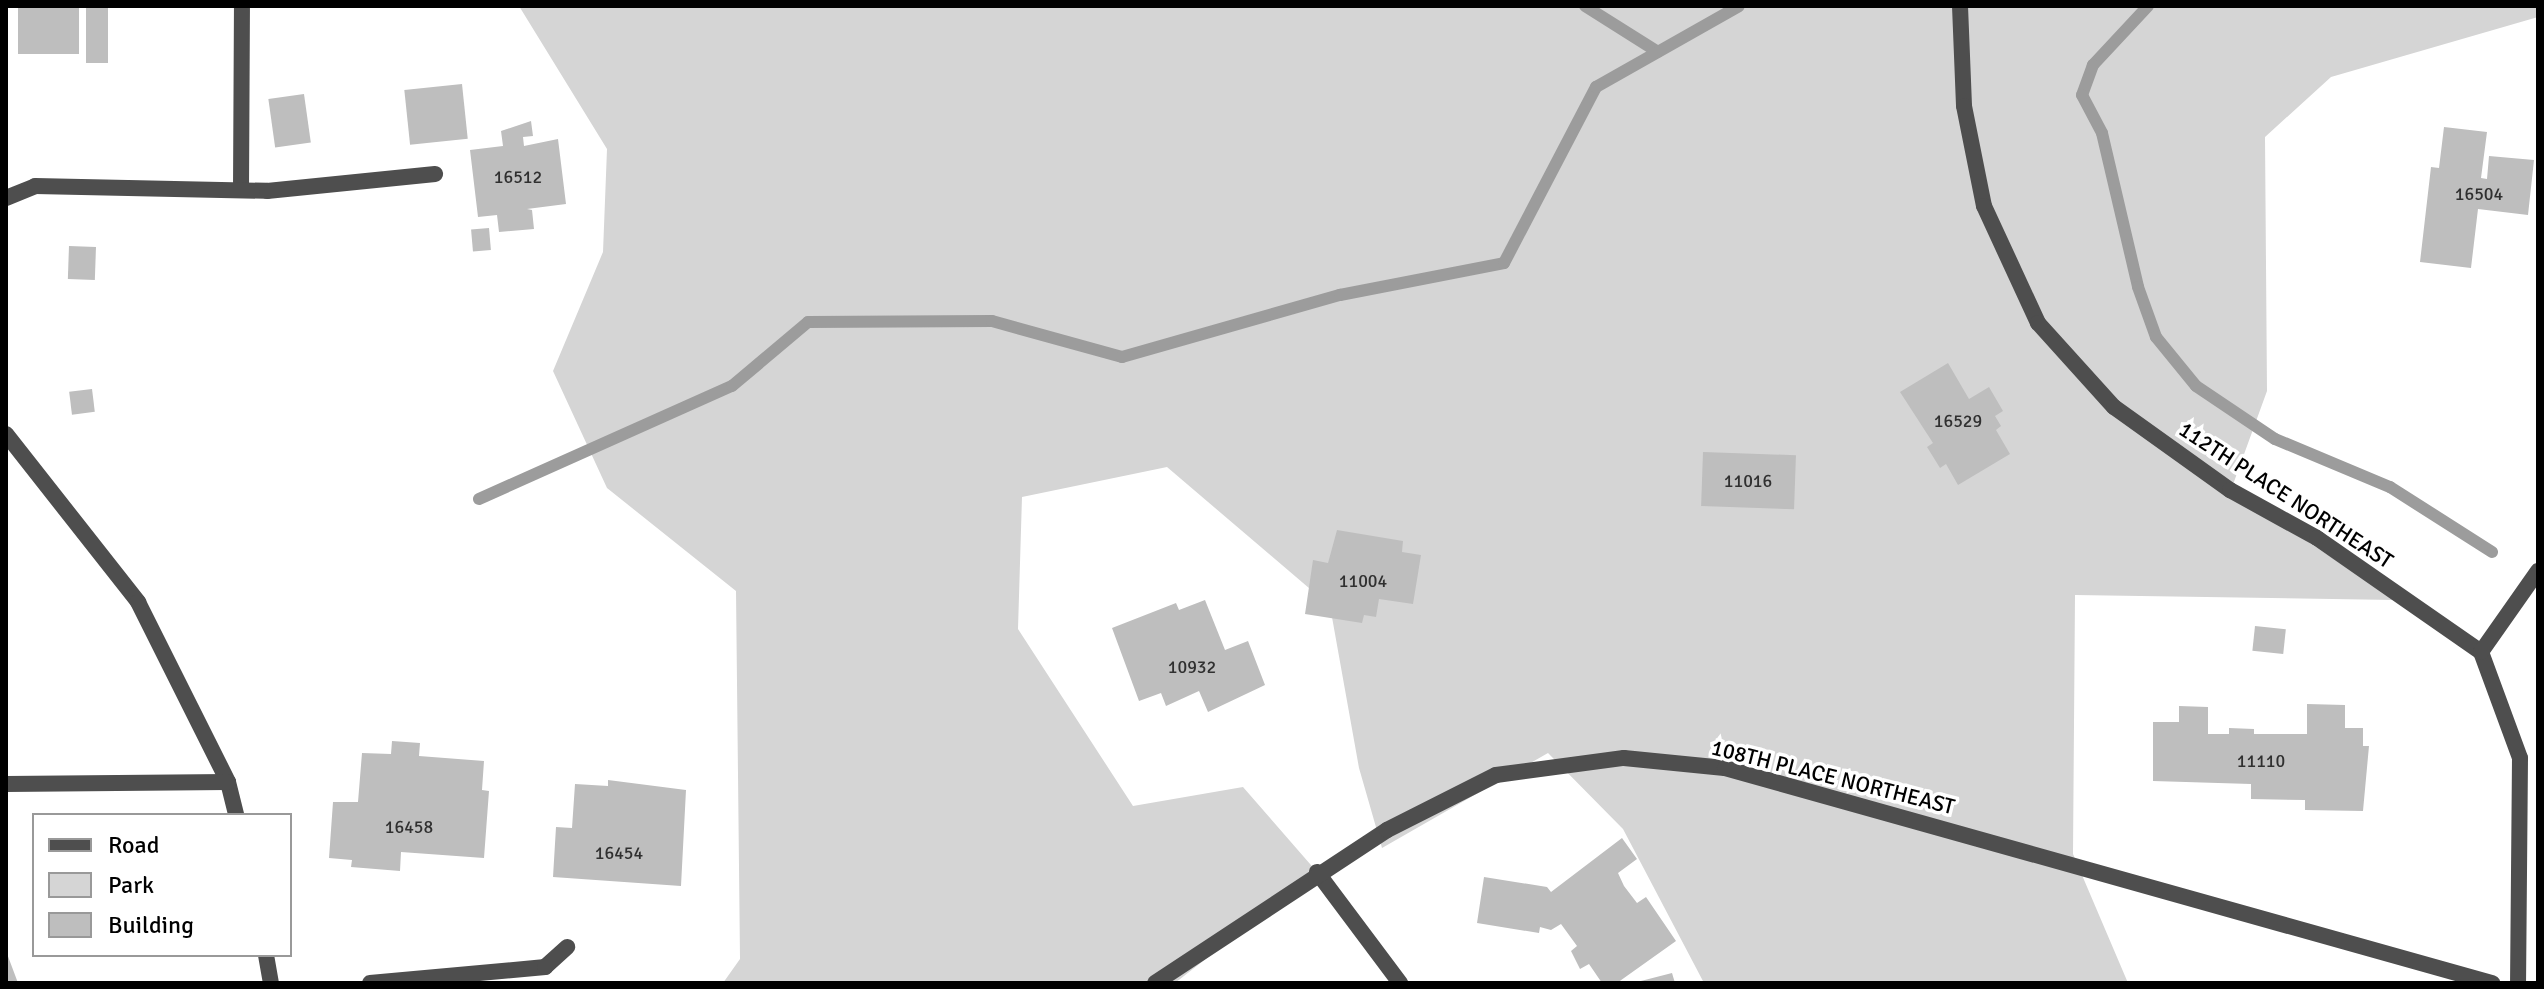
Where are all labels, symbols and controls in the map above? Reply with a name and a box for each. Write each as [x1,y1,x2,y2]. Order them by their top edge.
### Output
house number: 16512 [494,166,542,188]
house number: 16504 [2455,183,2503,205]
house number: 16529 [1934,410,1982,432]
street label: 112TH PLACE NORTHEAST [2174,416,2398,574]
house number: 11016 [1724,470,1772,492]
house number: 11004 [1339,570,1387,592]
house number: 10932 [1168,656,1216,678]
street label: 108TH PLACE NORTHEAST [1709,734,1957,820]
house number: 11110 [2237,750,2285,772]
legend [32,813,292,957]
house number: 16458 [385,816,433,838]
text: Road [108,830,159,860]
house number: 16454 [595,842,643,864]
text: Park [108,870,154,900]
text: Building [108,910,194,940]

